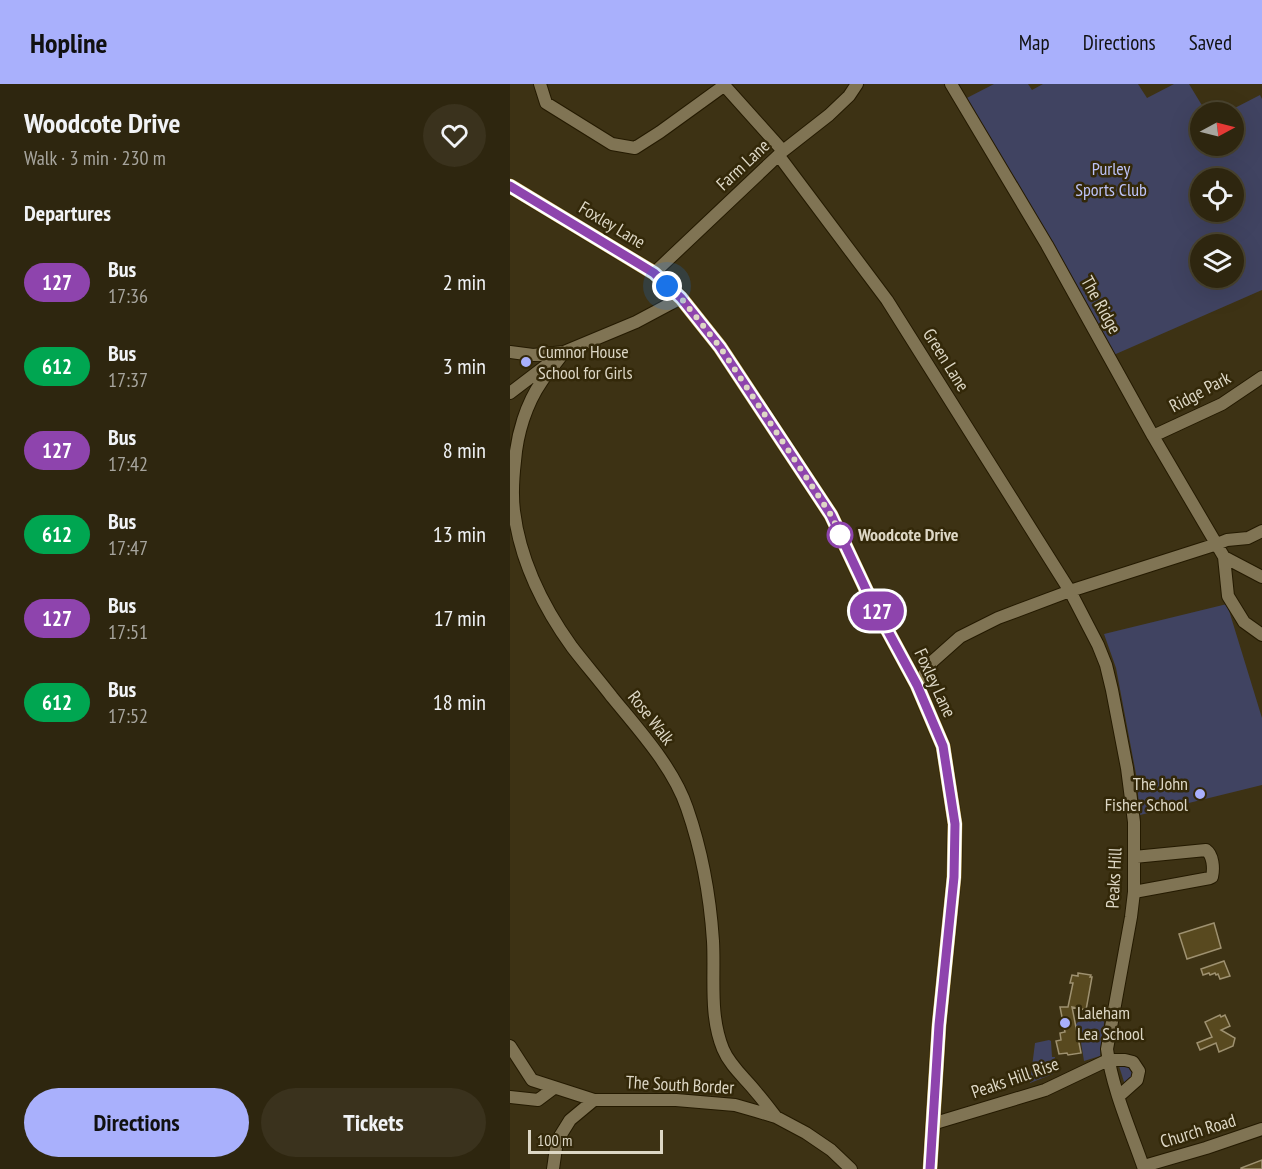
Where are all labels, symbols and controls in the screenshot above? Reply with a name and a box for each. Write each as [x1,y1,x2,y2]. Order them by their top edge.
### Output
text: Hopline [30,24,108,61]
text: Map [1019,29,1050,56]
text: Directions [1083,29,1156,56]
text: Saved [1189,29,1232,56]
north arrow [1190,102,1244,156]
map controls [1190,102,1244,288]
text: Woodcote Drive [24,104,180,141]
button: heart [423,104,486,167]
street label: Farm Lane [711,134,774,195]
text: Walk · 3 min · 230 m [24,145,166,171]
park label: Purley Sports Club [1075,157,1147,201]
button: locate [1190,168,1244,222]
street label: Foxley Lane [575,196,650,253]
text: Departures [24,199,111,227]
button: layers [1190,234,1244,288]
text: Bus [108,255,136,283]
text: 2 min [443,268,486,296]
text: 127 [42,269,72,296]
your location [652,271,682,301]
street label: The Ridge [1076,272,1127,338]
text: 17:36 [108,283,148,309]
street label: Green Lane [918,324,975,396]
text: Bus [108,339,136,367]
place label: Cumnor House School for Girls [538,340,633,384]
text: 3 min [443,352,486,380]
text: 612 [42,353,72,380]
marker: Cumnor House School for Girls [519,355,533,369]
street label: Ridge Park [1165,366,1234,417]
text: 17:37 [108,367,148,393]
text: Bus [108,423,136,451]
text: 8 min [443,436,486,464]
text: 127 [42,437,72,464]
text: 17:42 [108,451,148,477]
text: Bus [108,507,136,535]
text: 13 min [433,520,486,548]
text: 612 [42,521,72,548]
marker: Woodcote Drive [827,522,853,548]
place label: Woodcote Drive [857,523,959,546]
text: 17:47 [108,535,148,561]
text: Bus [108,591,136,619]
line badge: 127 [842,592,911,630]
text: 127 [862,598,892,625]
text: 17 min [434,604,486,632]
text: 127 [42,605,72,632]
text: 17:51 [108,619,148,645]
street label: Foxley Lane [910,645,961,721]
text: Bus [108,675,136,703]
street label: Rose Walk [623,686,680,749]
text: 18 min [433,688,486,716]
text: 612 [42,689,72,716]
text: 17:52 [108,703,148,729]
place label: The John Fisher School [1105,772,1189,816]
marker: The John Fisher School [1193,787,1207,801]
street label: Peaks Hill [1100,846,1127,909]
place label: Laleham Lea School [1077,1001,1145,1045]
marker: Laleham Lea School [1058,1016,1072,1030]
street label: Peaks Hill Rise [968,1052,1062,1103]
street label: The South Border [625,1070,735,1099]
button: Directions [24,1088,249,1157]
button: Tickets [261,1088,486,1157]
street label: Church Road [1157,1108,1238,1153]
scale bar [528,1127,663,1154]
text: 100 m [537,1130,572,1150]

